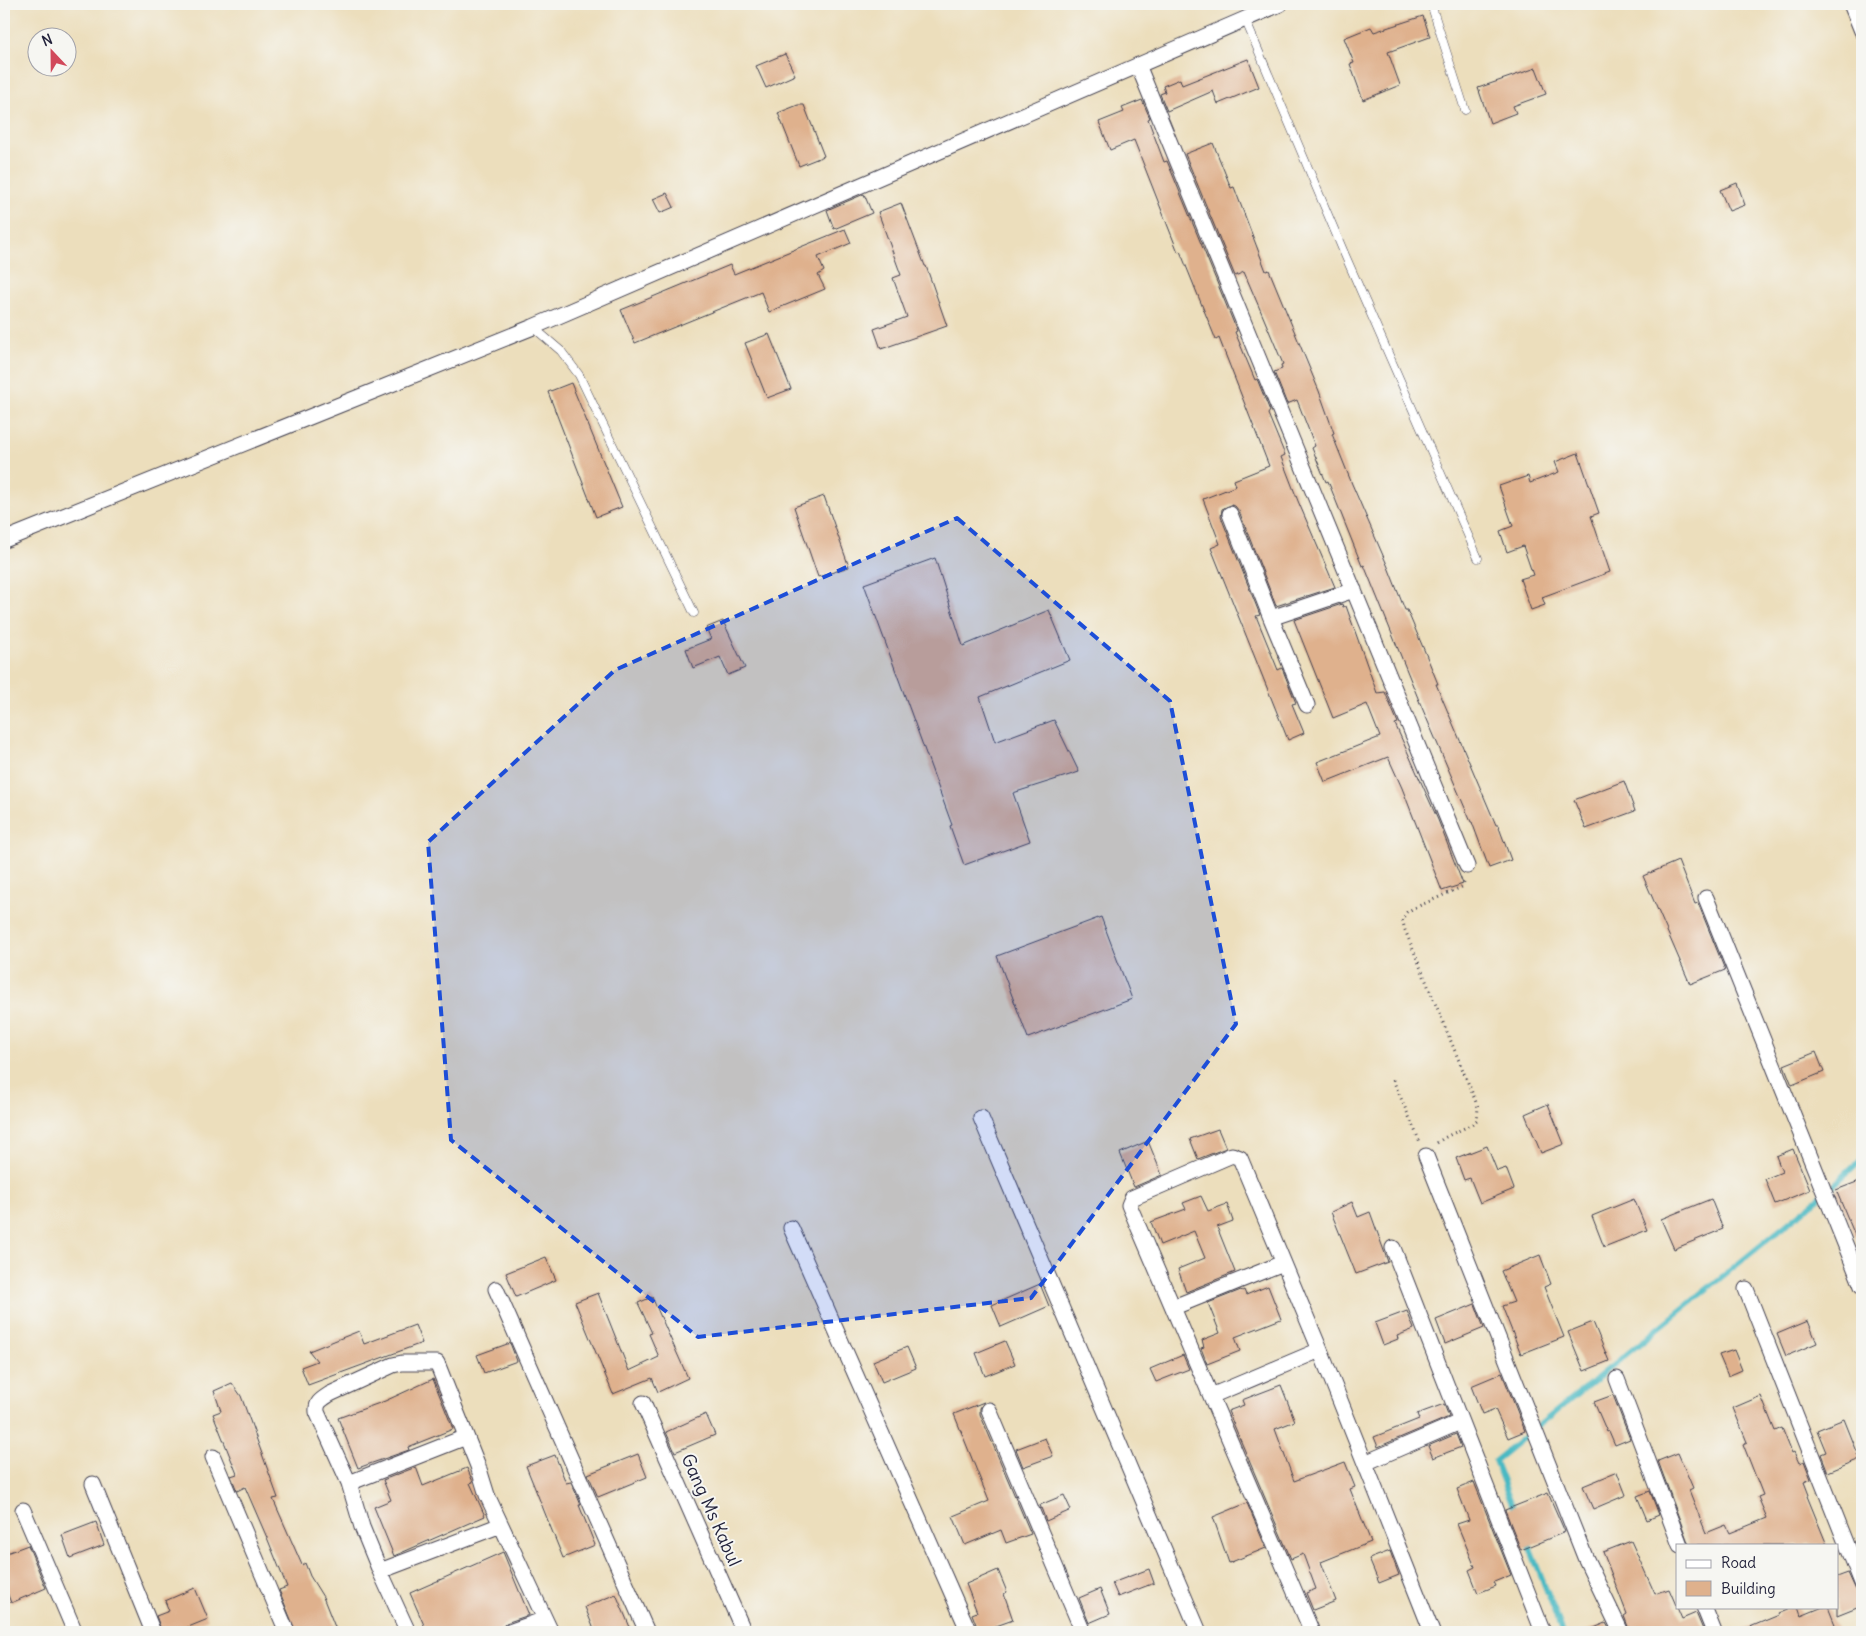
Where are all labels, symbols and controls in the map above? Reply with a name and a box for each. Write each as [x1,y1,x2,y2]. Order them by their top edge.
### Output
north arrow [28,28,78,78]
text: N [39,30,55,50]
street label: Gang Ms Kabul [676,1450,747,1570]
legend [1676,1544,1838,1608]
text: Road [1721,1553,1756,1572]
text: Building [1721,1579,1776,1598]

